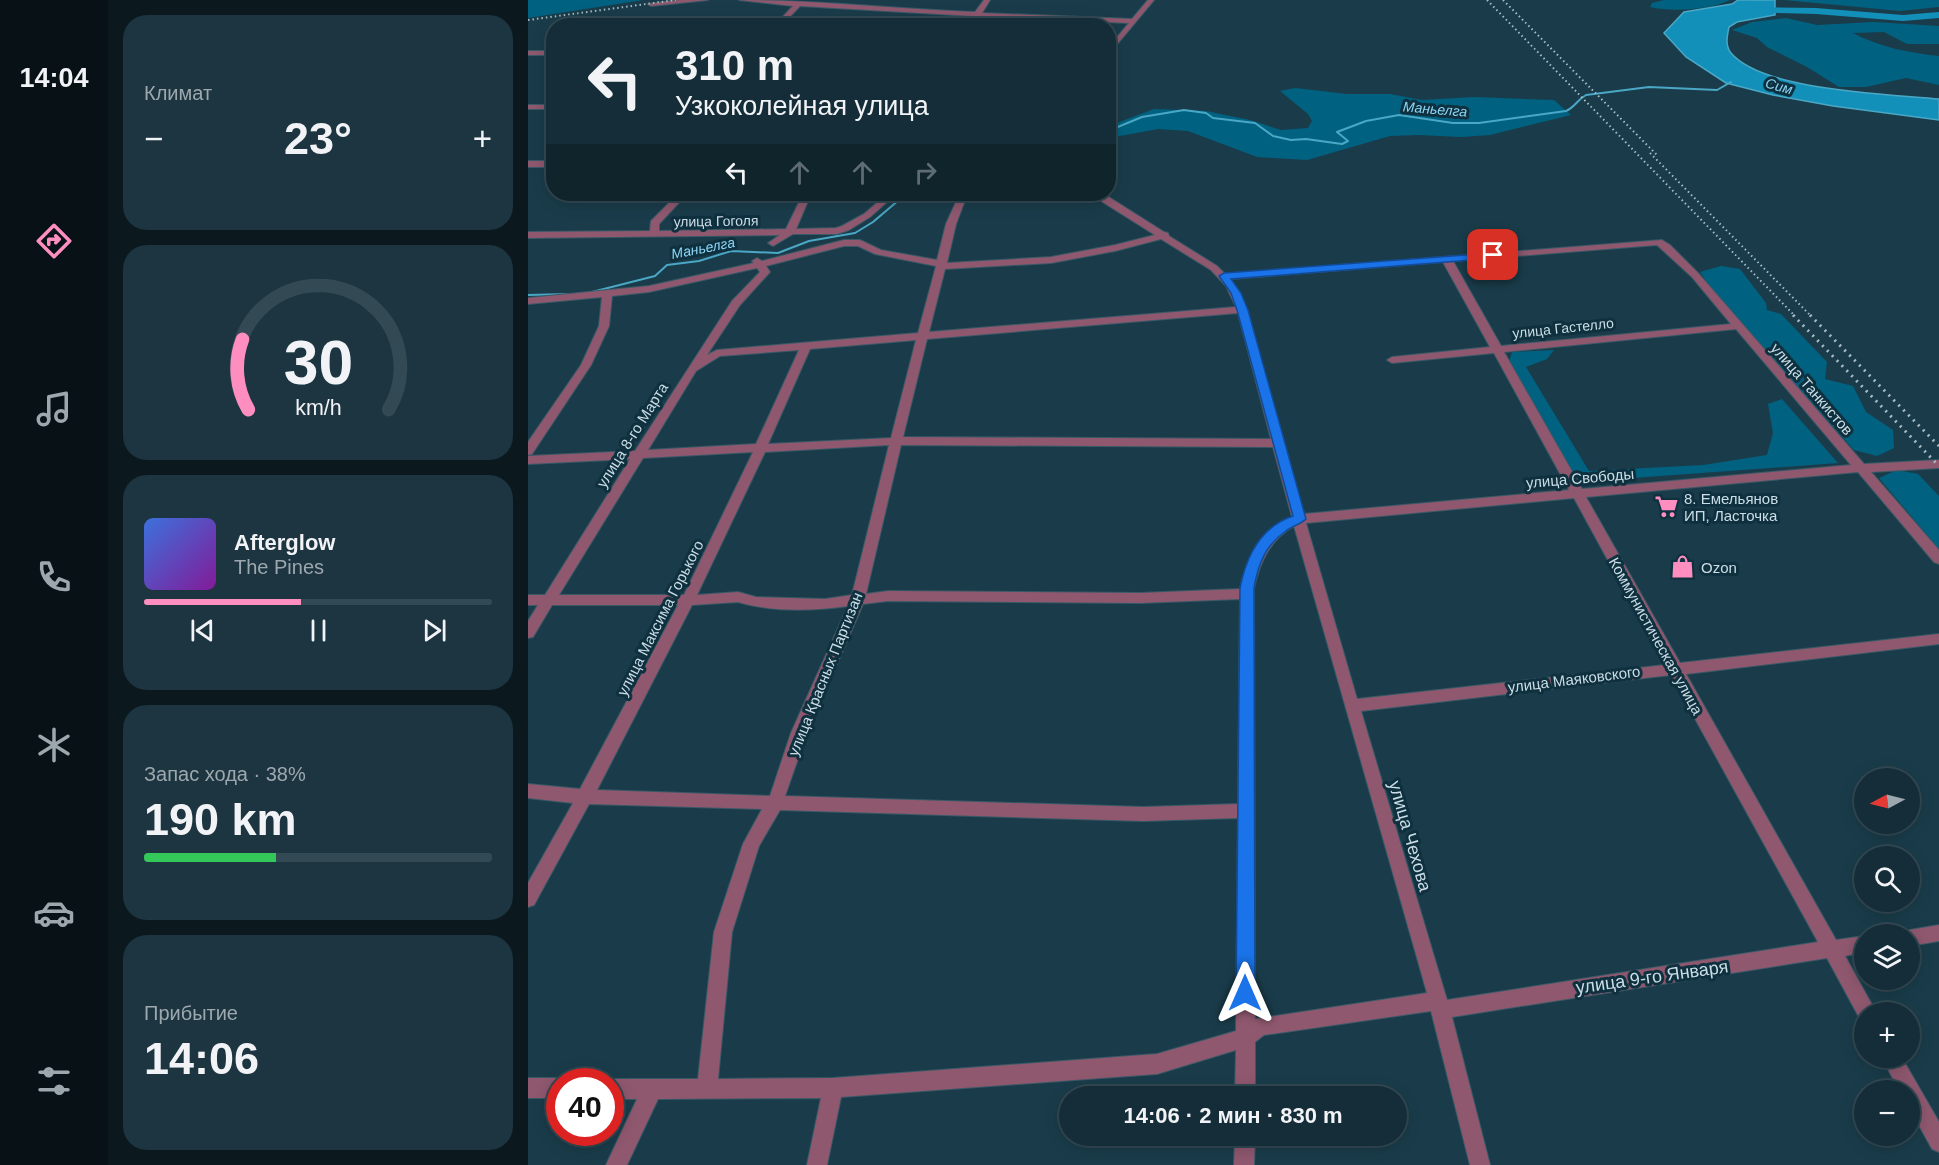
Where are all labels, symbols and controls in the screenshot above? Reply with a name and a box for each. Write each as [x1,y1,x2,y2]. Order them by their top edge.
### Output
icon: left [576,42,654,120]
text: 310 m [675,42,794,89]
text: 14:04 [19,63,89,93]
water label: Сим [1764,75,1795,97]
text: Климат [144,82,212,104]
text: Узкоколейная улица [675,91,929,121]
water label: Маньелга [1402,98,1468,120]
text: 23° [284,113,352,164]
text: − [144,120,163,157]
text: + [473,120,492,157]
icon: left [720,156,753,189]
icon: ahead [783,156,816,189]
icon: ahead [846,156,879,189]
icon: right [909,156,942,189]
street label: улица Гоголя [673,212,759,230]
icon: directions [33,220,75,262]
pin [1467,229,1518,280]
water label: Маньелга [670,234,736,262]
icon: arrive [1476,238,1509,271]
street label: улица Гастелло [1512,315,1615,341]
text: 30 [283,328,353,397]
street label: улица Танкистов [1768,340,1856,438]
street label: улица 8-го Марта [593,379,671,491]
icon: music [33,388,75,430]
text: km/h [295,396,341,420]
street label: улица Свободы [1525,465,1635,491]
place label: 8. Емельянов ИП, Ласточка [1684,490,1778,524]
supermarket icon: 8. Емельянов ИП, Ласточка [1653,494,1679,520]
text: Afterglow [234,530,335,555]
street label: улица Максима Горького [613,538,707,698]
street label: Коммунистическая улица [1606,554,1707,718]
shop icon: Ozon [1670,554,1696,580]
icon: phone [33,556,75,598]
text: The Pines [234,556,324,578]
place label: Ozon [1701,559,1737,576]
street label: улица Красных Партизан [784,590,866,758]
icon: previous [186,614,219,647]
icon: pause [302,614,335,647]
icon: next [418,614,451,647]
street label: улица Маяковского [1507,662,1641,696]
icon: climate [33,724,75,766]
text: Запас хода · 38% [144,763,306,785]
north arrow [1854,768,1920,834]
map controls [1854,768,1920,1146]
street label: улица Чехова [1385,778,1436,895]
text: 190 km [144,794,297,845]
button: search [1854,846,1920,912]
icon: car [33,892,75,934]
button: layers [1854,924,1920,990]
street label: улица 9-го Января [1575,956,1729,998]
position arrow [1213,961,1277,1025]
text: Прибытие [144,1002,238,1024]
button: + [1854,1002,1920,1068]
text: 14:06 [144,1033,259,1084]
icon: filters [33,1060,75,1102]
speed limit sign: 40 [546,1068,624,1146]
button: − [1854,1080,1920,1146]
text: 14:06 · 2 мин · 830 m [1123,1103,1343,1128]

